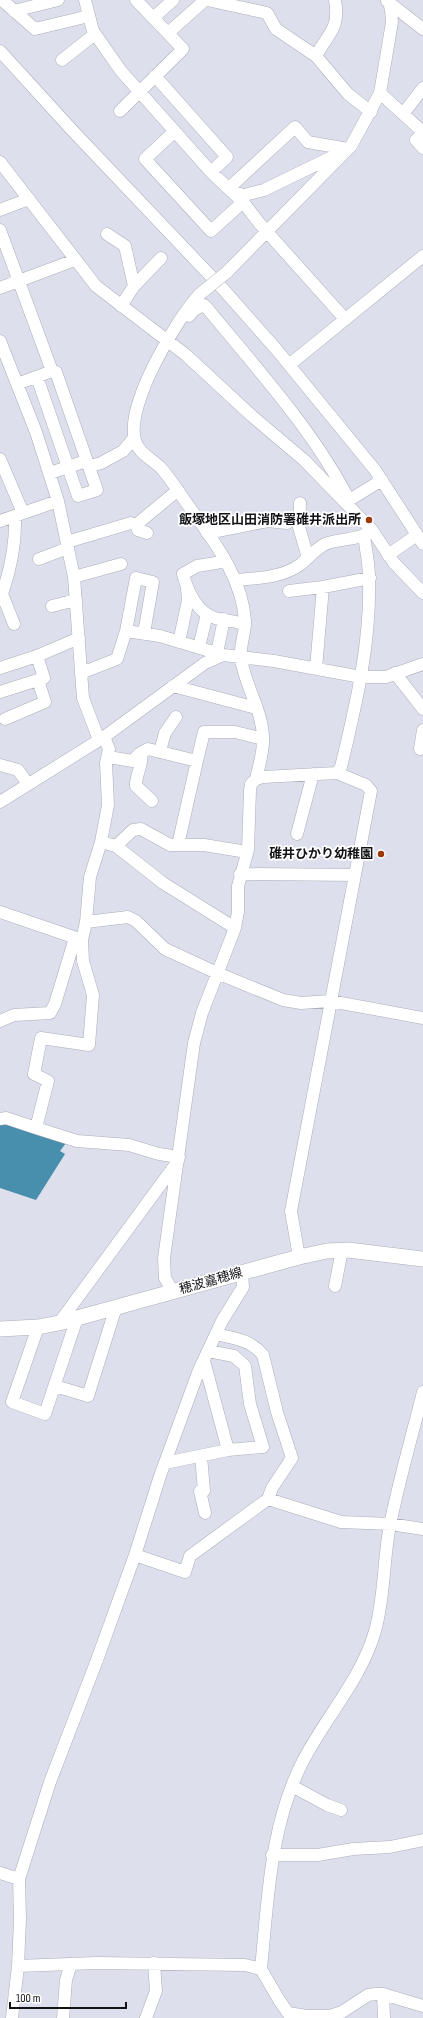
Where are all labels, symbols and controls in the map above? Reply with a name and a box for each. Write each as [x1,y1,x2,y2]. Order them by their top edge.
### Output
place label: 飯塚地区山田消防署碓井派出所 [179,512,361,528]
marker: 飯塚地区山田消防署碓井派出所 [364,515,374,525]
place label: 碓井ひかり幼稚園 [269,846,373,862]
marker: 碓井ひかり幼稚園 [376,849,386,859]
street label: 穂波嘉穂線 [178,1264,244,1298]
scale bar [10,1984,126,2010]
text: 100 m [16,1991,41,2006]

